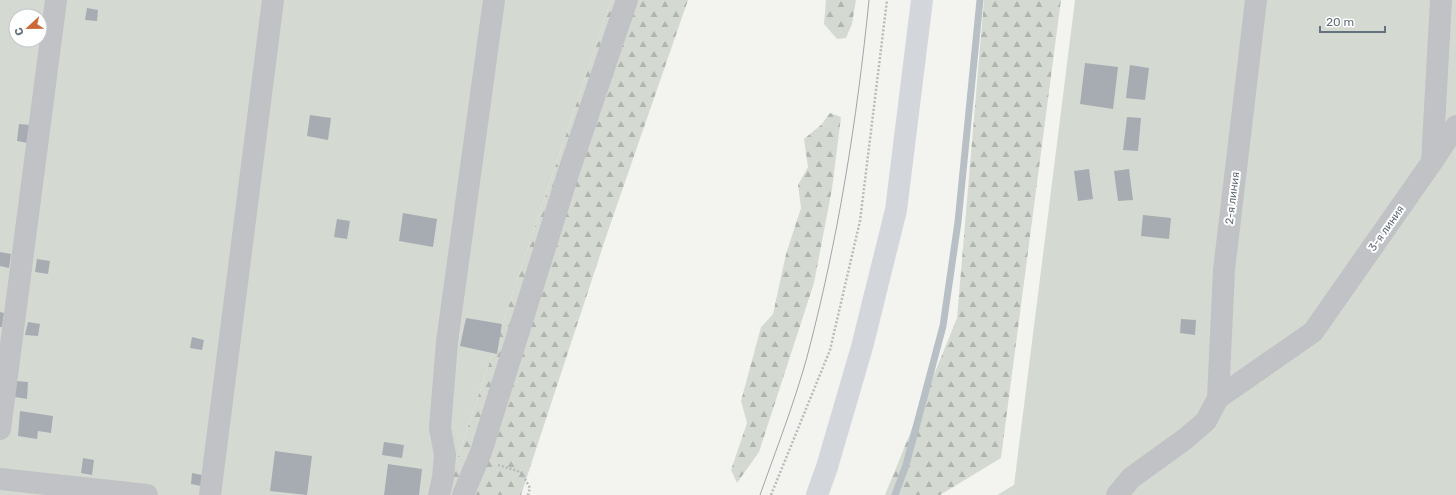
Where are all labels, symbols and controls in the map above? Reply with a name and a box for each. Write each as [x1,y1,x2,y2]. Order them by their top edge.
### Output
north arrow [8,8,48,48]
scale bar [1320,8,1385,34]
text: 20 m [1326,15,1354,29]
text: С [12,25,27,38]
street label: 2-я линия [1223,171,1242,225]
street label: 3-я линия [1366,203,1407,254]

